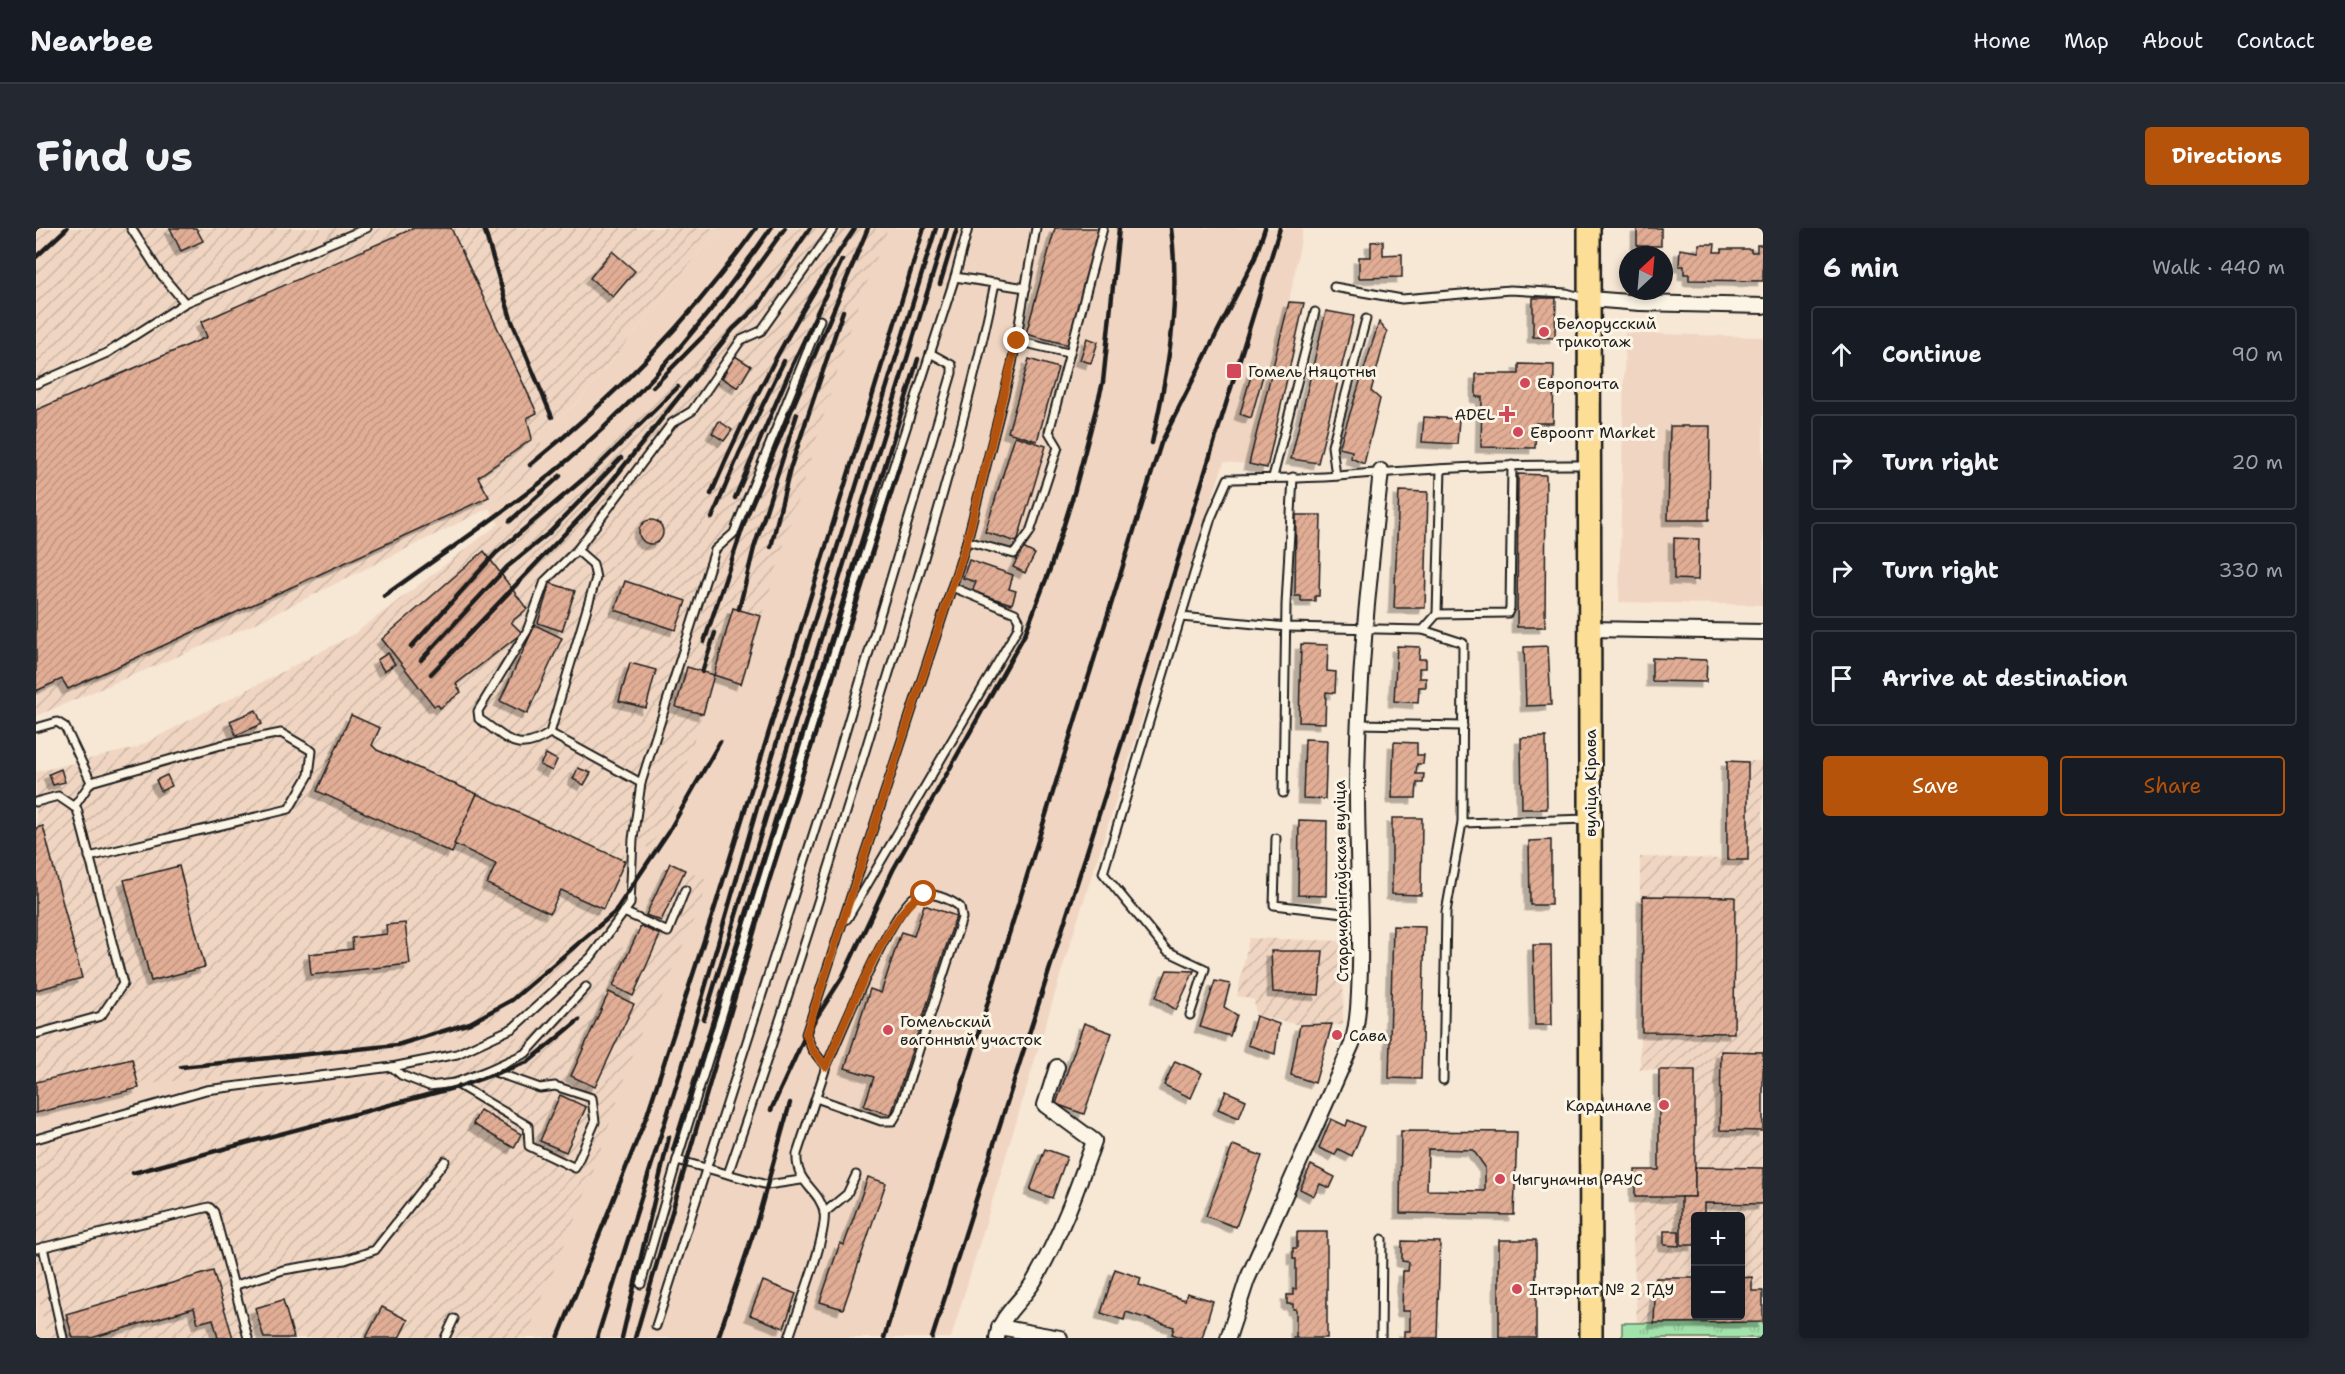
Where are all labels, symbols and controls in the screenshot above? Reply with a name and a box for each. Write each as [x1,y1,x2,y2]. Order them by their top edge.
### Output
text: Nearbee [30,22,153,60]
text: Home [1973,27,2031,55]
text: Map [2064,27,2109,55]
text: About [2142,27,2203,55]
text: Contact [2236,27,2315,55]
button: Directions [2145,127,2309,185]
text: Find us [36,128,193,184]
north arrow [1619,246,1673,300]
text: 6 min [1823,250,1899,285]
text: Walk · 440 m [2152,254,2285,280]
place label: Белорусский трикотаж [1556,313,1656,352]
marker: Белорусский трикотаж [1537,325,1551,339]
route end [1003,327,1029,353]
icon: ahead [1825,338,1858,371]
text: Continue [1882,340,1982,369]
text: 90 m [2231,341,2283,367]
place label: Гомель Няцотны [1248,361,1376,382]
marker: Гомель Няцотны [1225,362,1243,380]
place label: Европочта [1537,373,1619,394]
marker: Европочта [1518,376,1532,390]
place label: ADEL [1454,404,1495,425]
marker: ADEL [1500,407,1514,421]
place label: Евроопт Market [1530,422,1656,443]
marker: Евроопт Market [1511,425,1525,439]
icon: right [1825,446,1858,479]
text: Turn right [1882,448,1999,477]
text: 20 m [2232,449,2283,475]
icon: right [1825,554,1858,587]
text: Turn right [1882,556,1999,585]
text: 330 m [2219,557,2283,583]
icon: arrive [1825,662,1858,695]
text: Arrive at destination [1882,664,2128,693]
street label: вуліца Кірава [1580,729,1601,837]
button: Save [1823,756,2048,816]
button: Share [2060,756,2285,816]
street label: Старачарнігаўская вуліца [1329,780,1353,982]
route start [910,880,936,906]
place label: Гомельский вагонный участок [900,1011,1042,1050]
marker: Гомельский вагонный участок [881,1023,895,1037]
place label: Сава [1349,1025,1387,1046]
marker: Сава [1330,1028,1344,1042]
place label: Кардинале [1566,1095,1652,1116]
marker: Кардинале [1657,1098,1671,1112]
place label: Чыгуначны РАУС [1512,1169,1643,1190]
marker: Чыгуначны РАУС [1493,1172,1507,1186]
map controls [1691,1212,1745,1320]
button: + [1691,1212,1745,1266]
button: − [1691,1266,1745,1320]
place label: Інтэрнат № 2 ГДУ [1529,1279,1674,1300]
marker: Інтэрнат № 2 ГДУ [1510,1282,1524,1296]

